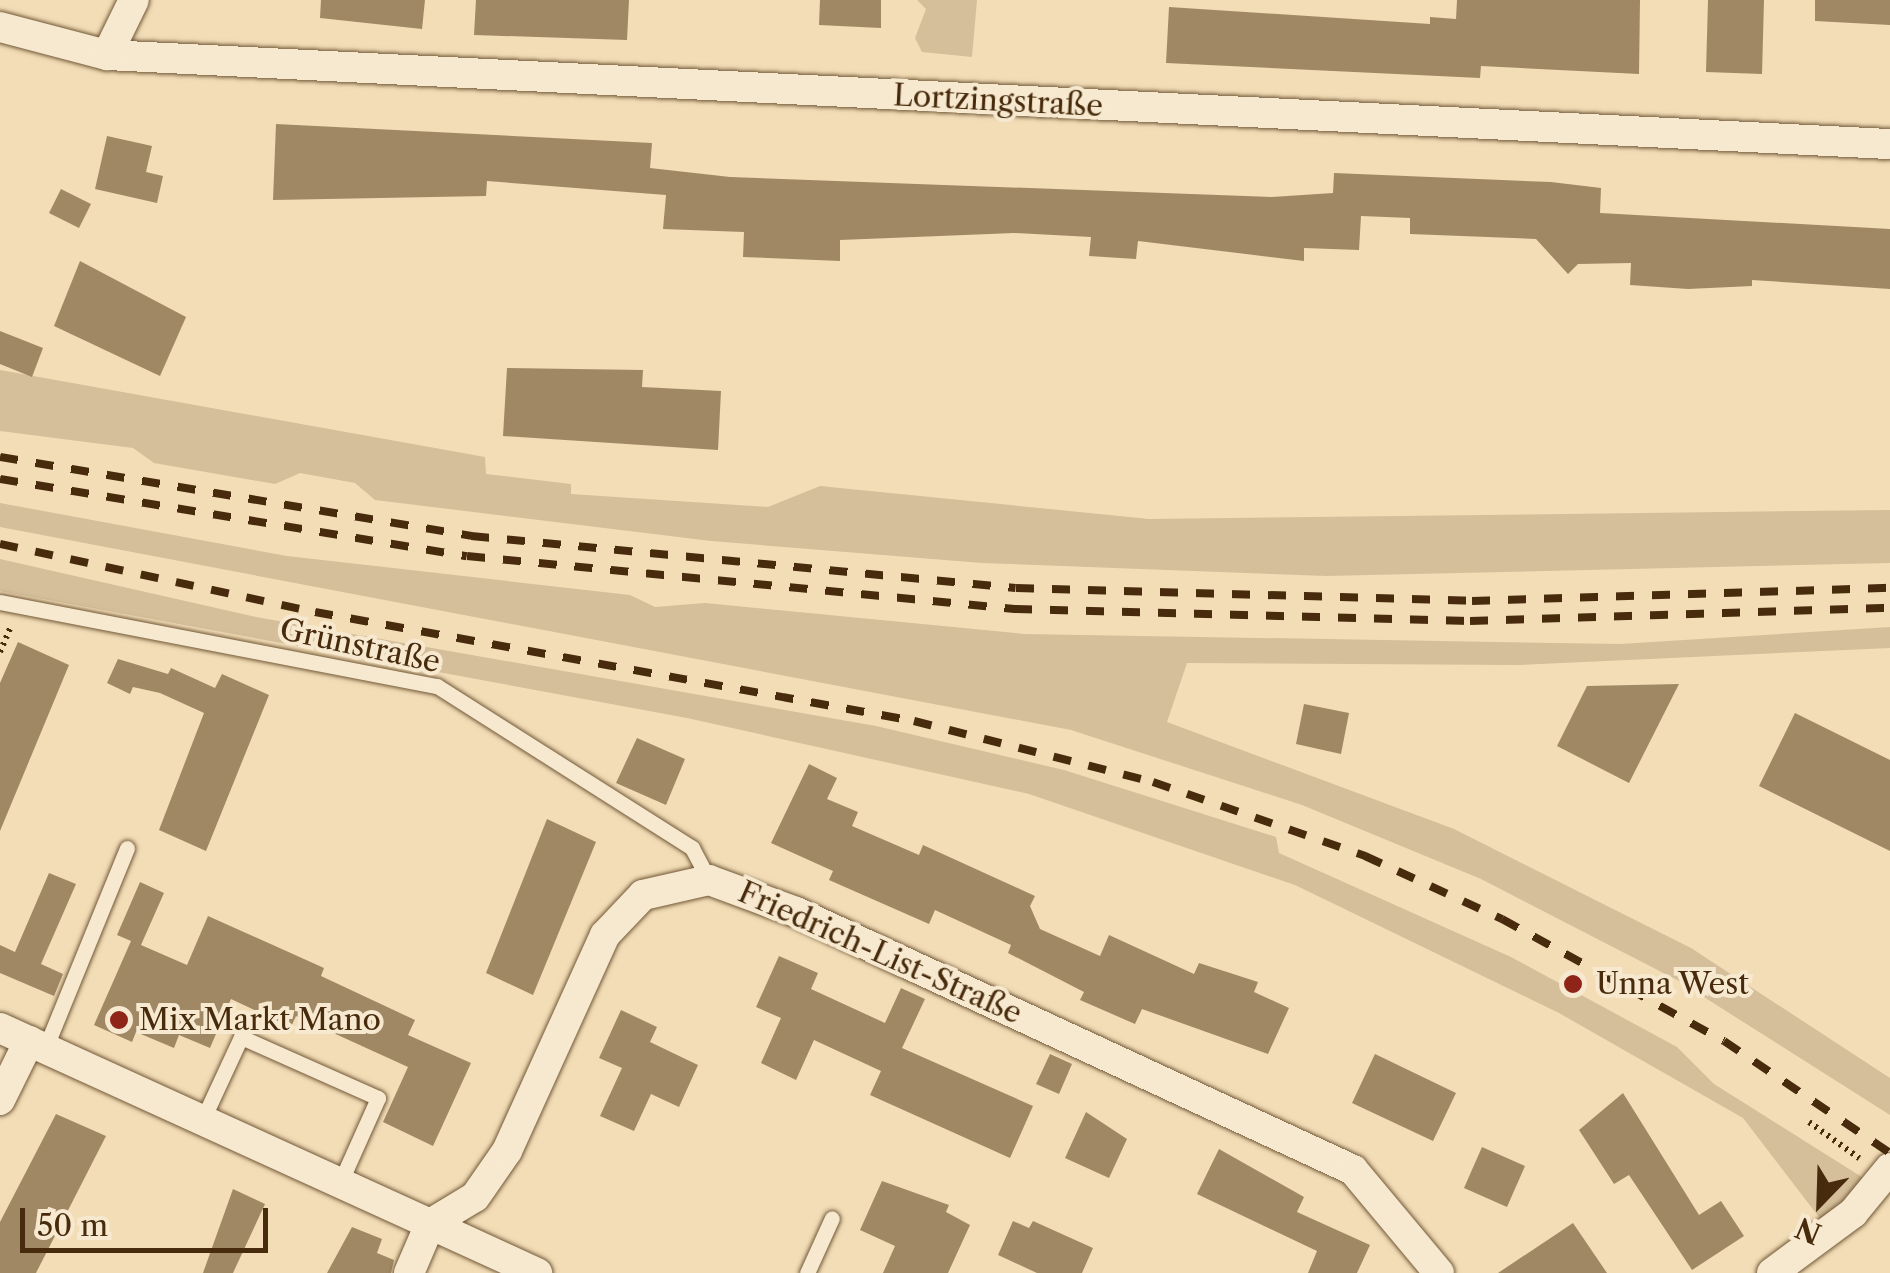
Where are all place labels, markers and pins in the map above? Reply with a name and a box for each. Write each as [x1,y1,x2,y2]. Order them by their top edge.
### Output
place label: Unna West [1596,966,1750,1002]
marker: Unna West [1560,971,1586,997]
place label: Mix Markt Mano [139,1002,381,1038]
marker: Mix Markt Mano [108,1009,130,1031]

